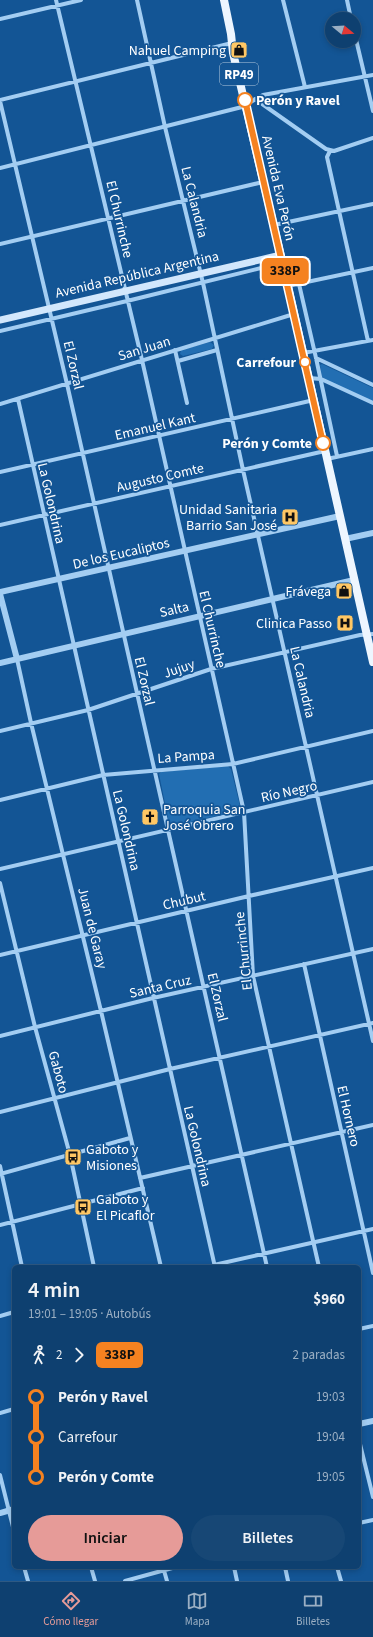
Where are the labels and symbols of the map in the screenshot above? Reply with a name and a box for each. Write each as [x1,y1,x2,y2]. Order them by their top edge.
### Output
north arrow [325,12,361,48]
shop icon: Nahuel Camping [229,40,249,60]
place label: Nahuel Camping [129,41,226,61]
road number: RP49 [220,63,258,85]
place label: Perón y Ravel [256,91,340,111]
marker: Perón y Ravel [237,92,253,108]
street label: Avenida Eva Perón [256,134,300,243]
street label: La Calandria [175,164,213,240]
street label: El Churrinche [100,179,138,260]
street label: Avenida República Argentina [53,246,221,304]
line badge: 338P [257,258,313,284]
street label: San Juan [116,331,173,366]
street label: El Zorzal [58,339,88,392]
place label: Carrefour [236,353,296,373]
marker: Carrefour [299,356,311,368]
street label: Emanuel Kant [113,408,198,446]
place label: Perón y Comte [222,434,312,454]
marker: Perón y Comte [315,435,331,451]
street label: Augusto Comte [115,458,206,498]
street label: La Golondrina [32,461,70,546]
place label: Unidad Sanitaria Barrio San José [179,500,277,536]
hospital icon: Unidad Sanitaria Barrio San José [280,507,300,527]
street label: De los Eucaliptos [71,533,172,575]
shop icon: Frávega [334,581,354,601]
place label: Frávega [286,582,331,602]
street label: El Churrinche [193,589,231,670]
street label: Salta [158,597,191,623]
hospital icon: Clinica Passo [335,613,355,633]
place label: Clinica Passo [256,614,332,634]
street label: La Calandria [284,644,320,720]
street label: Jujuy [161,654,198,684]
street label: El Zorzal [129,655,159,708]
street label: La Pampa [157,745,215,769]
street label: Río Negro [259,776,319,808]
street label: La Golondrina [107,788,145,873]
place label: Parroquia San José Obrero [163,800,245,836]
church icon: Parroquia San José Obrero [140,807,160,827]
street label: Juan de Garay [72,885,112,971]
street label: Chubut [161,886,208,916]
street label: El Churrinche [230,911,258,991]
street label: Santa Cruz [127,970,193,1004]
street label: El Zorzal [202,971,232,1024]
street label: Gaboto [43,1049,73,1096]
street label: El Hornero [331,1084,365,1149]
street label: La Golondrina [178,1104,216,1189]
place label: Gaboto y Misiones [86,1140,139,1176]
bus stop icon: Gaboto y Misiones [63,1147,83,1167]
place label: Gaboto y El Picaflor [96,1190,155,1226]
bus stop icon: Gaboto y El Picaflor [73,1197,93,1217]

